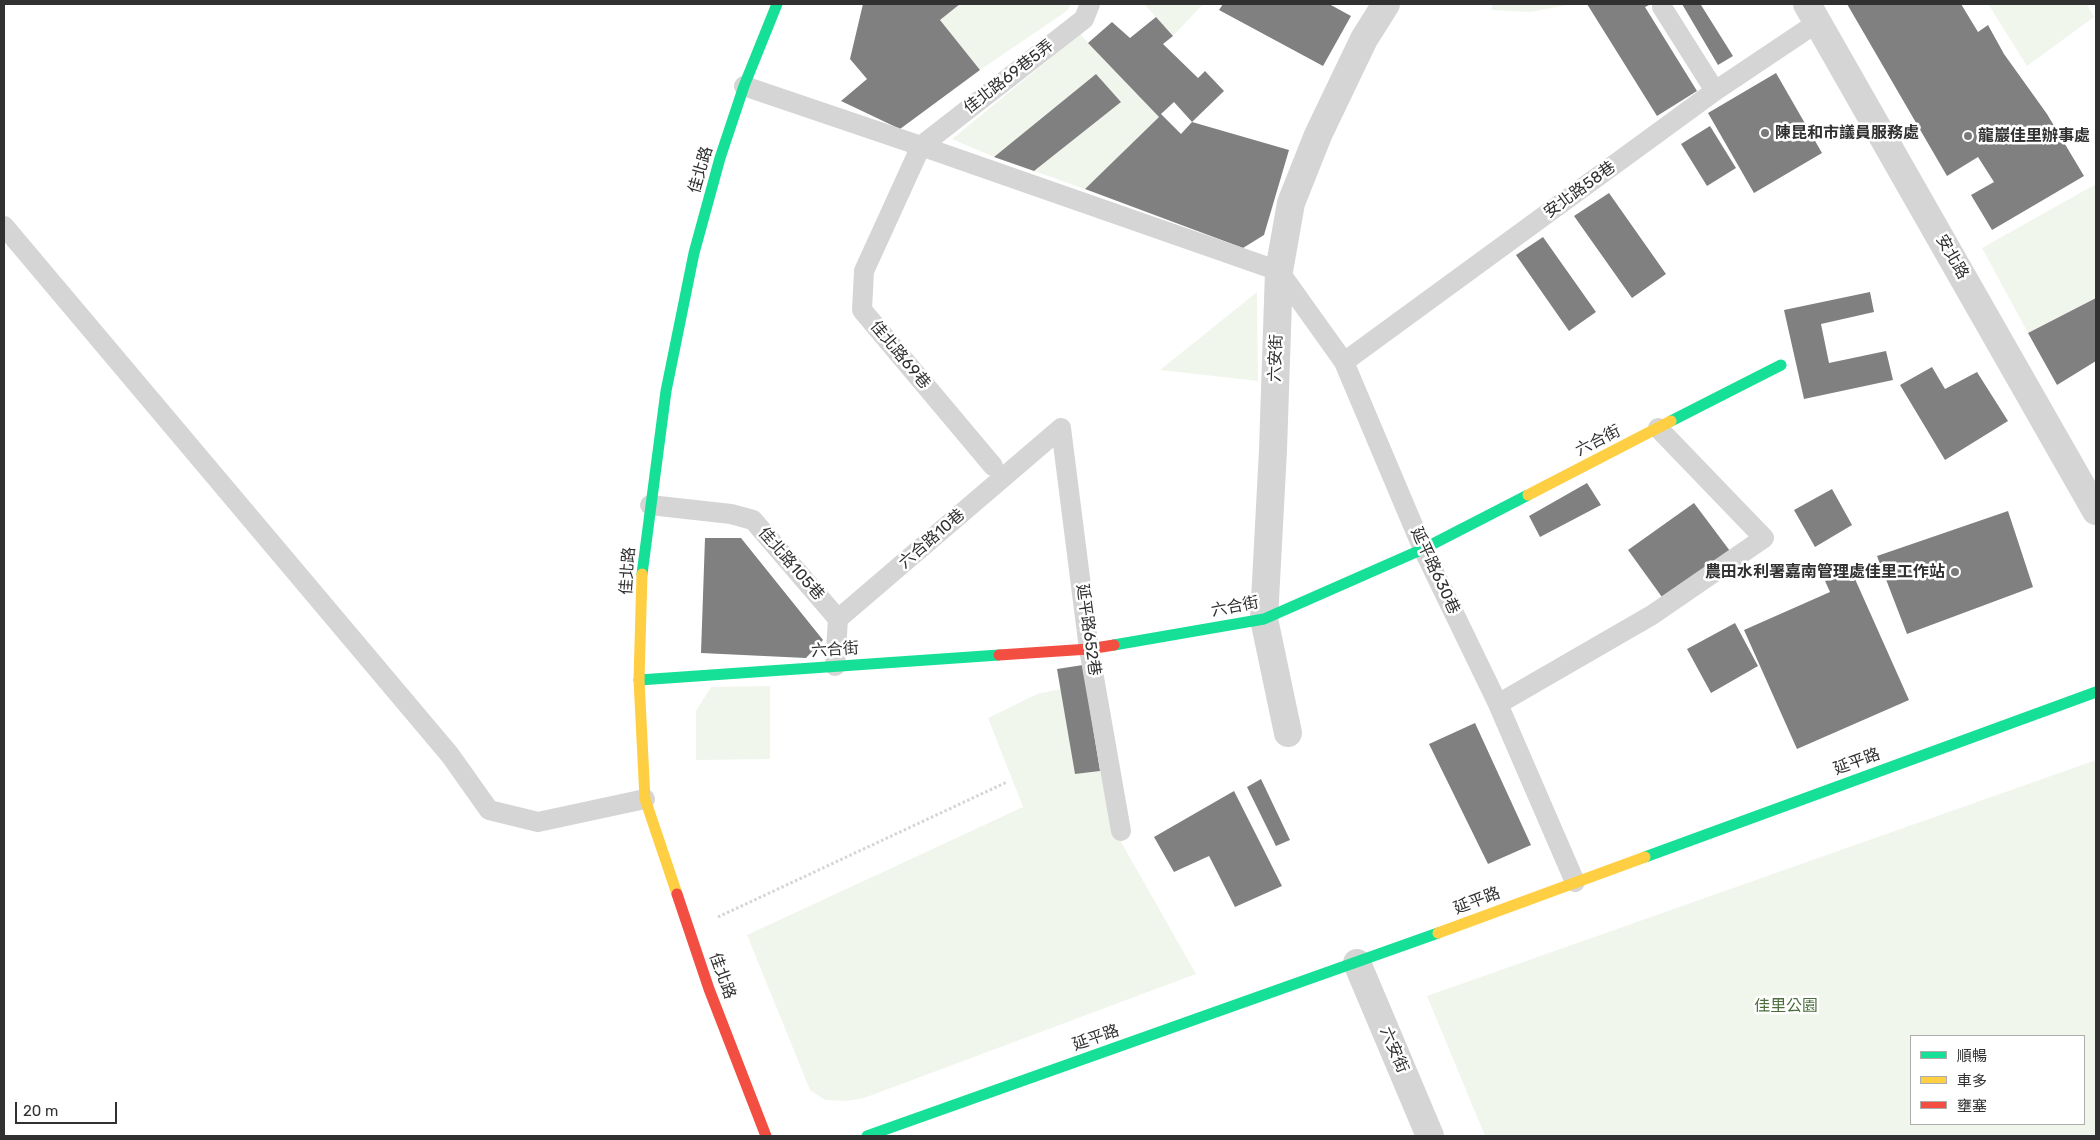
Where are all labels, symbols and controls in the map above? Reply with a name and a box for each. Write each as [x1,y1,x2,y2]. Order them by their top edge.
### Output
street label: 佳北路69巷5弄 [960,36,1058,118]
place label: 陳昆和市議員服務處 [1775,123,1919,143]
place label: 龍巖佳里辦事處 [1978,126,2090,146]
marker: 陳昆和市議員服務處 [1759,127,1771,139]
marker: 龍巖佳里辦事處 [1962,130,1974,142]
street label: 佳北路 [685,144,717,196]
street label: 安北路58巷 [1541,158,1619,222]
street label: 安北路 [1932,231,1972,283]
street label: 佳北路69巷 [866,317,934,393]
street label: 六安街 [1266,334,1286,382]
street label: 六合街 [1572,422,1624,460]
street label: 六合路10巷 [895,505,969,573]
street label: 佳北路105巷 [754,524,828,604]
street label: 延平路630巷 [1407,525,1463,617]
street label: 佳北路 [617,546,639,596]
place label: 農田水利署嘉南管理處佳里工作站 [1705,562,1945,582]
marker: 農田水利署嘉南管理處佳里工作站 [1949,566,1961,578]
street label: 延平路652巷 [1072,583,1104,677]
street label: 六合街 [1210,593,1260,621]
street label: 六合街 [810,639,860,661]
street label: 延平路 [1831,745,1883,779]
street label: 延平路 [1451,883,1503,919]
street label: 佳北路 [705,950,739,1002]
park label: 佳里公園 [1754,996,1818,1016]
street label: 延平路 [1070,1021,1122,1055]
street label: 六安街 [1376,1024,1412,1076]
legend [1910,1035,2085,1125]
text: 順暢 [1957,1047,1987,1065]
text: 車多 [1957,1072,1987,1090]
scale bar [18,1092,120,1124]
text: 壅塞 [1957,1097,1987,1115]
text: 20 m [23,1102,58,1120]

